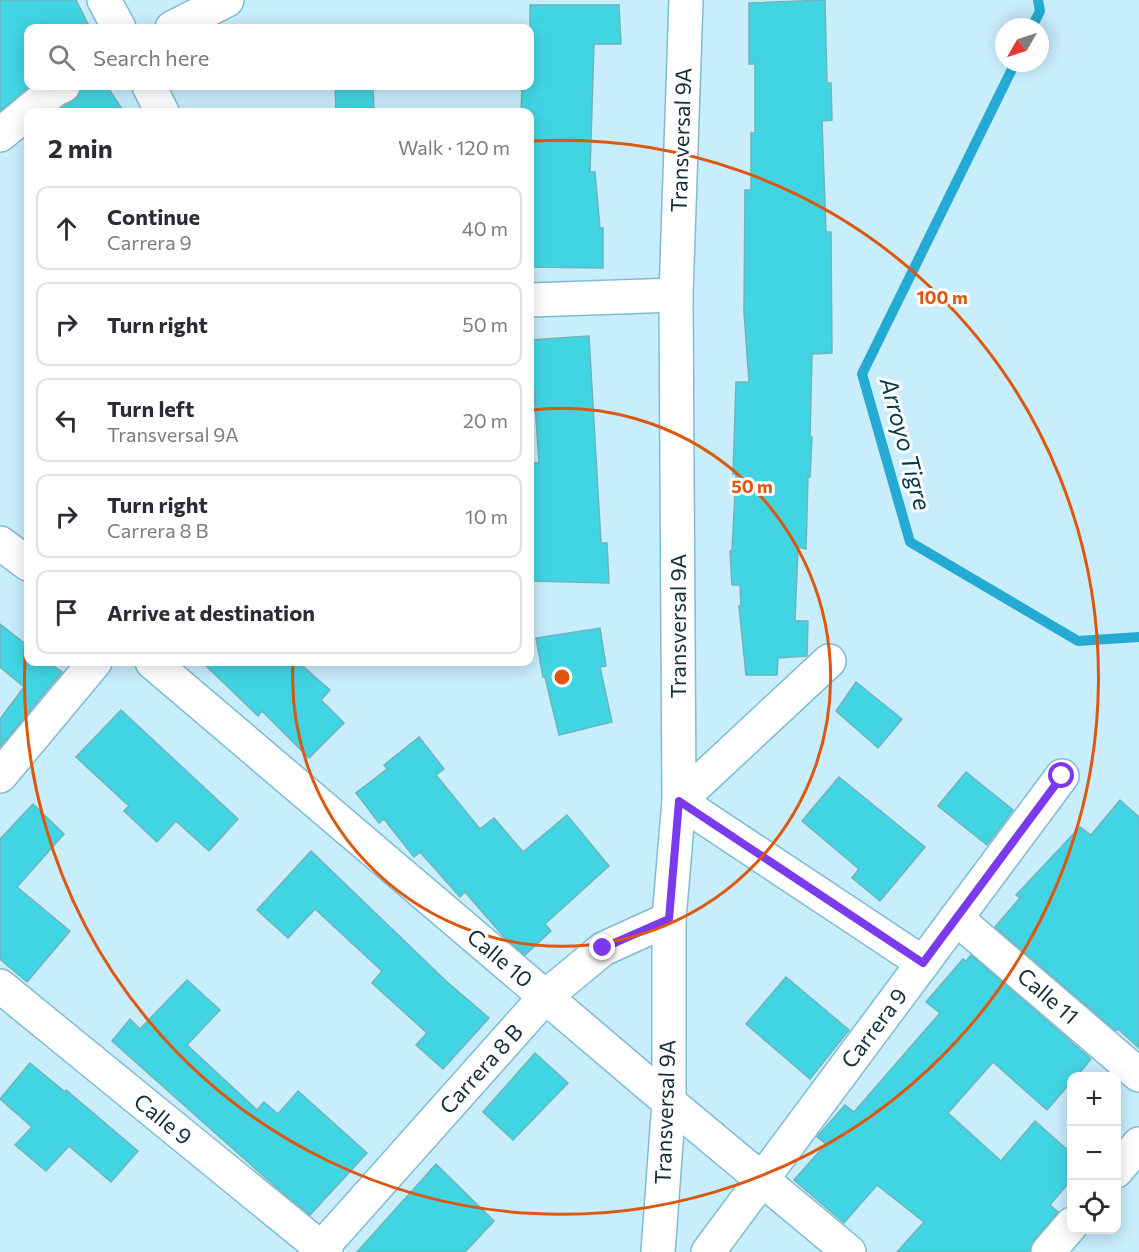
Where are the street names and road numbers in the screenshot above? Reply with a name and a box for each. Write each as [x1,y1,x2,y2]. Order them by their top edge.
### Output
street label: Transversal 9A [664,67,697,213]
street label: Transversal 9A [664,554,691,699]
street label: Calle 10 [462,922,539,993]
street label: Calle 11 [1012,962,1085,1030]
street label: Carrera 9 [835,982,912,1073]
street label: Carrera 8 B [433,1018,528,1119]
street label: Transversal 9A [648,1039,681,1185]
street label: Calle 9 [129,1087,198,1150]

